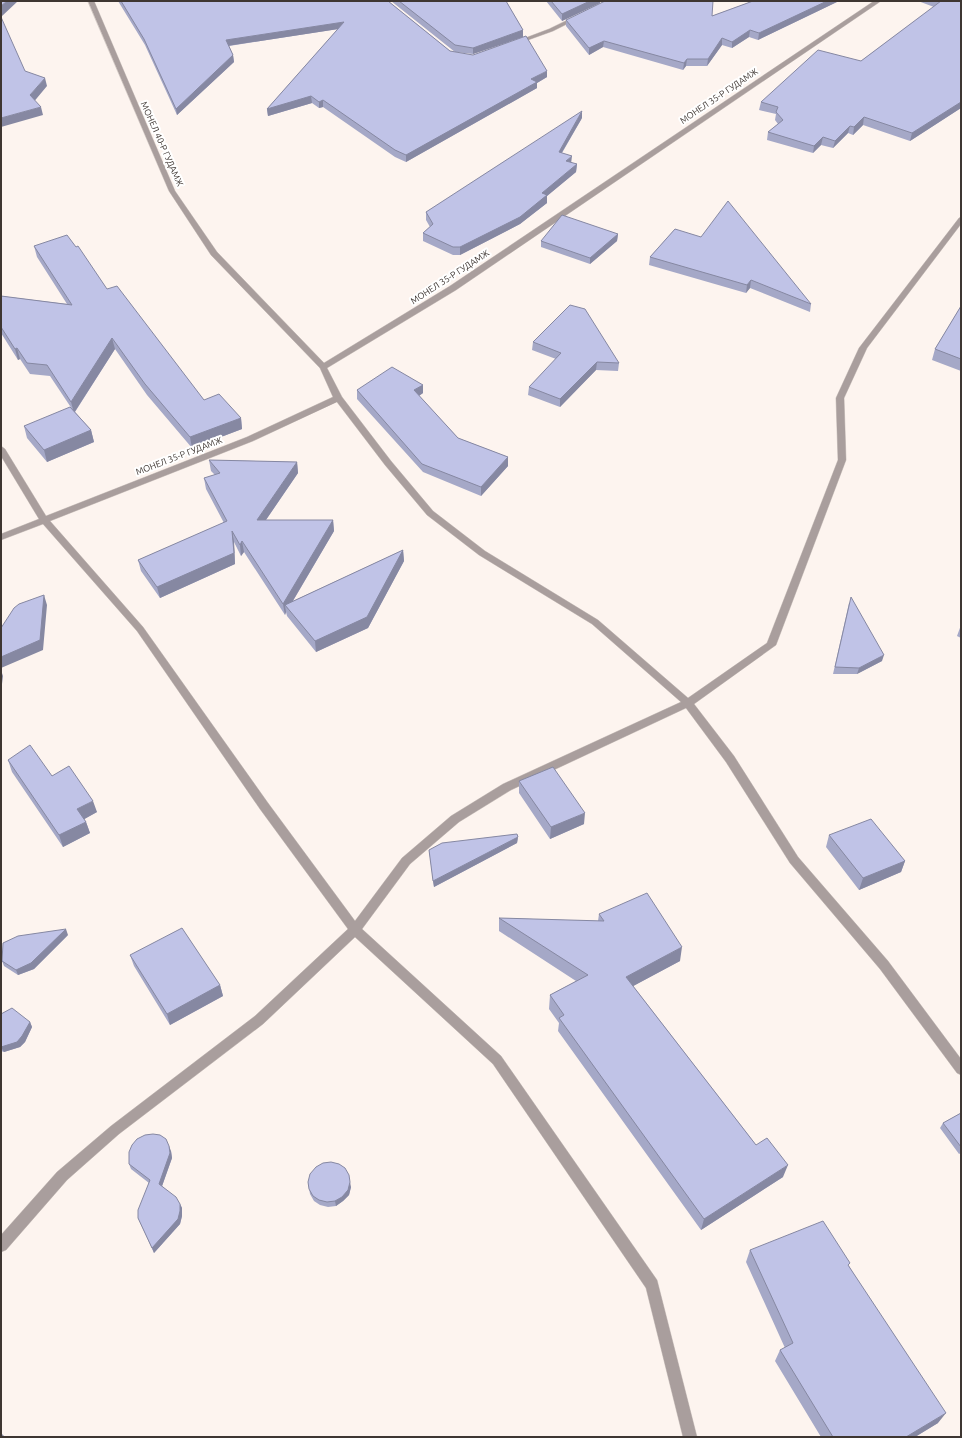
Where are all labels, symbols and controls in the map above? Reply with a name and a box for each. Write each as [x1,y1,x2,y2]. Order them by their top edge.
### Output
street label: МОНЕЛ 35-Р ГУДАМЖ [678,66,760,126]
street label: МОНЕЛ 40-Р ГУДАМЖ [139,100,185,188]
street label: МОНЕЛ 35-Р ГУДАМЖ [409,248,491,306]
street label: МОНЕЛ 35-Р ГУДАМЖ [134,435,224,477]

